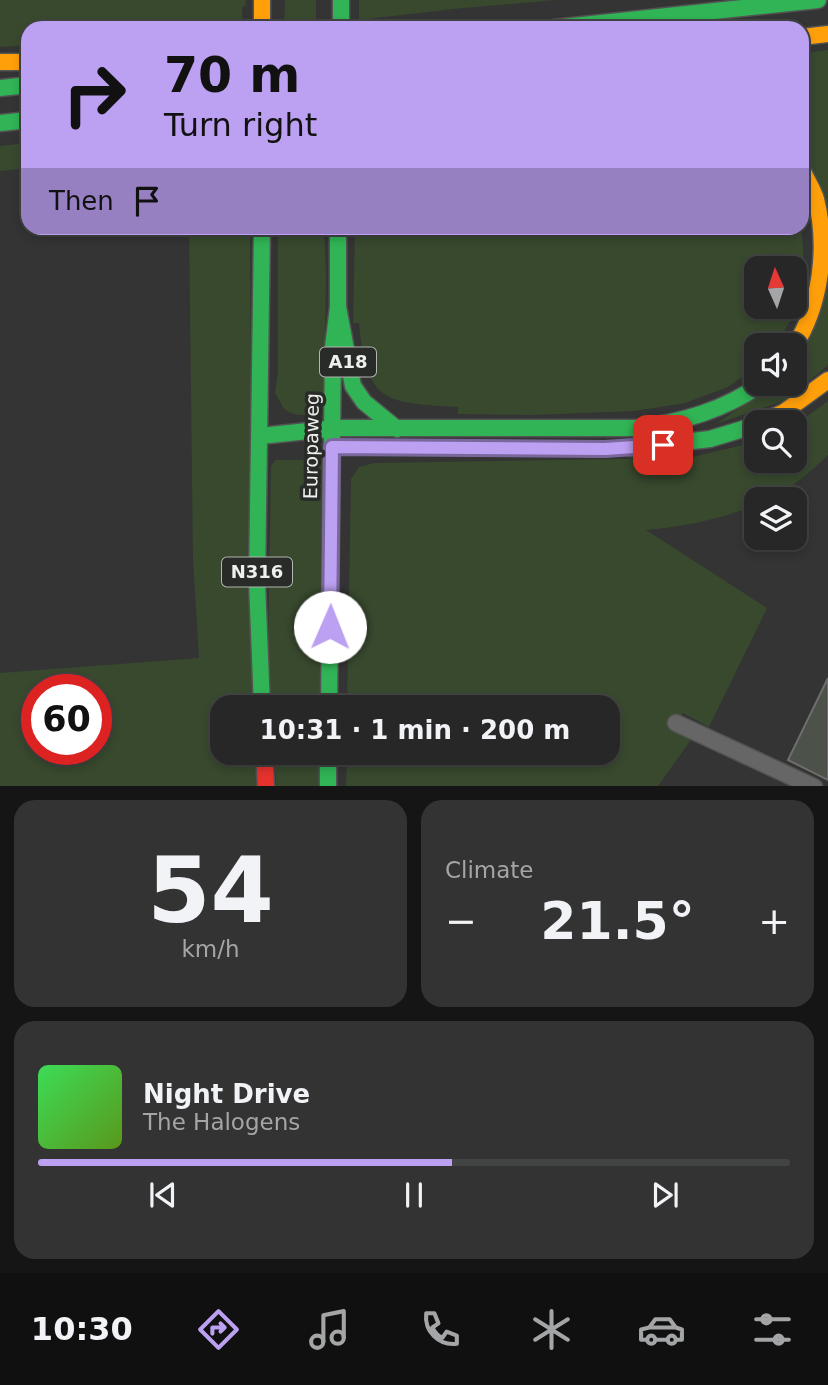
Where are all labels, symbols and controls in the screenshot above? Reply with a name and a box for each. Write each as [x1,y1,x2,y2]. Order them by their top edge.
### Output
text: 70 m [164,47,300,104]
icon: right [49,49,140,140]
text: Turn right [164,106,317,144]
icon: arrive [128,182,166,220]
text: Then [49,186,114,216]
north arrow [744,256,807,318]
map controls [744,256,807,550]
button: sound [744,333,807,396]
road number: A18 [320,348,376,376]
street label: Europaweg [299,393,323,499]
button: search [744,410,807,473]
pin [633,415,693,475]
icon: arrive [644,426,682,464]
button: layers [744,487,807,550]
road number: N316 [222,558,292,586]
position arrow [293,590,367,664]
speed limit sign: 60 [21,674,112,765]
text: 10:31 · 1 min · 200 m [260,715,570,745]
text: 54 [147,838,274,943]
text: Climate [445,857,534,883]
text: 21.5° [540,891,695,951]
text: − [445,899,477,943]
text: + [758,899,790,943]
text: km/h [181,936,240,962]
text: Night Drive [143,1079,310,1109]
text: The Halogens [143,1109,300,1135]
icon: previous [144,1176,182,1214]
icon: pause [395,1176,433,1214]
icon: next [646,1176,684,1214]
icon: directions [194,1305,243,1354]
icon: music [305,1305,354,1354]
icon: phone [416,1305,465,1354]
icon: climate [527,1305,576,1354]
icon: car [637,1305,686,1354]
icon: filters [748,1305,797,1354]
text: 10:30 [31,1310,133,1348]

